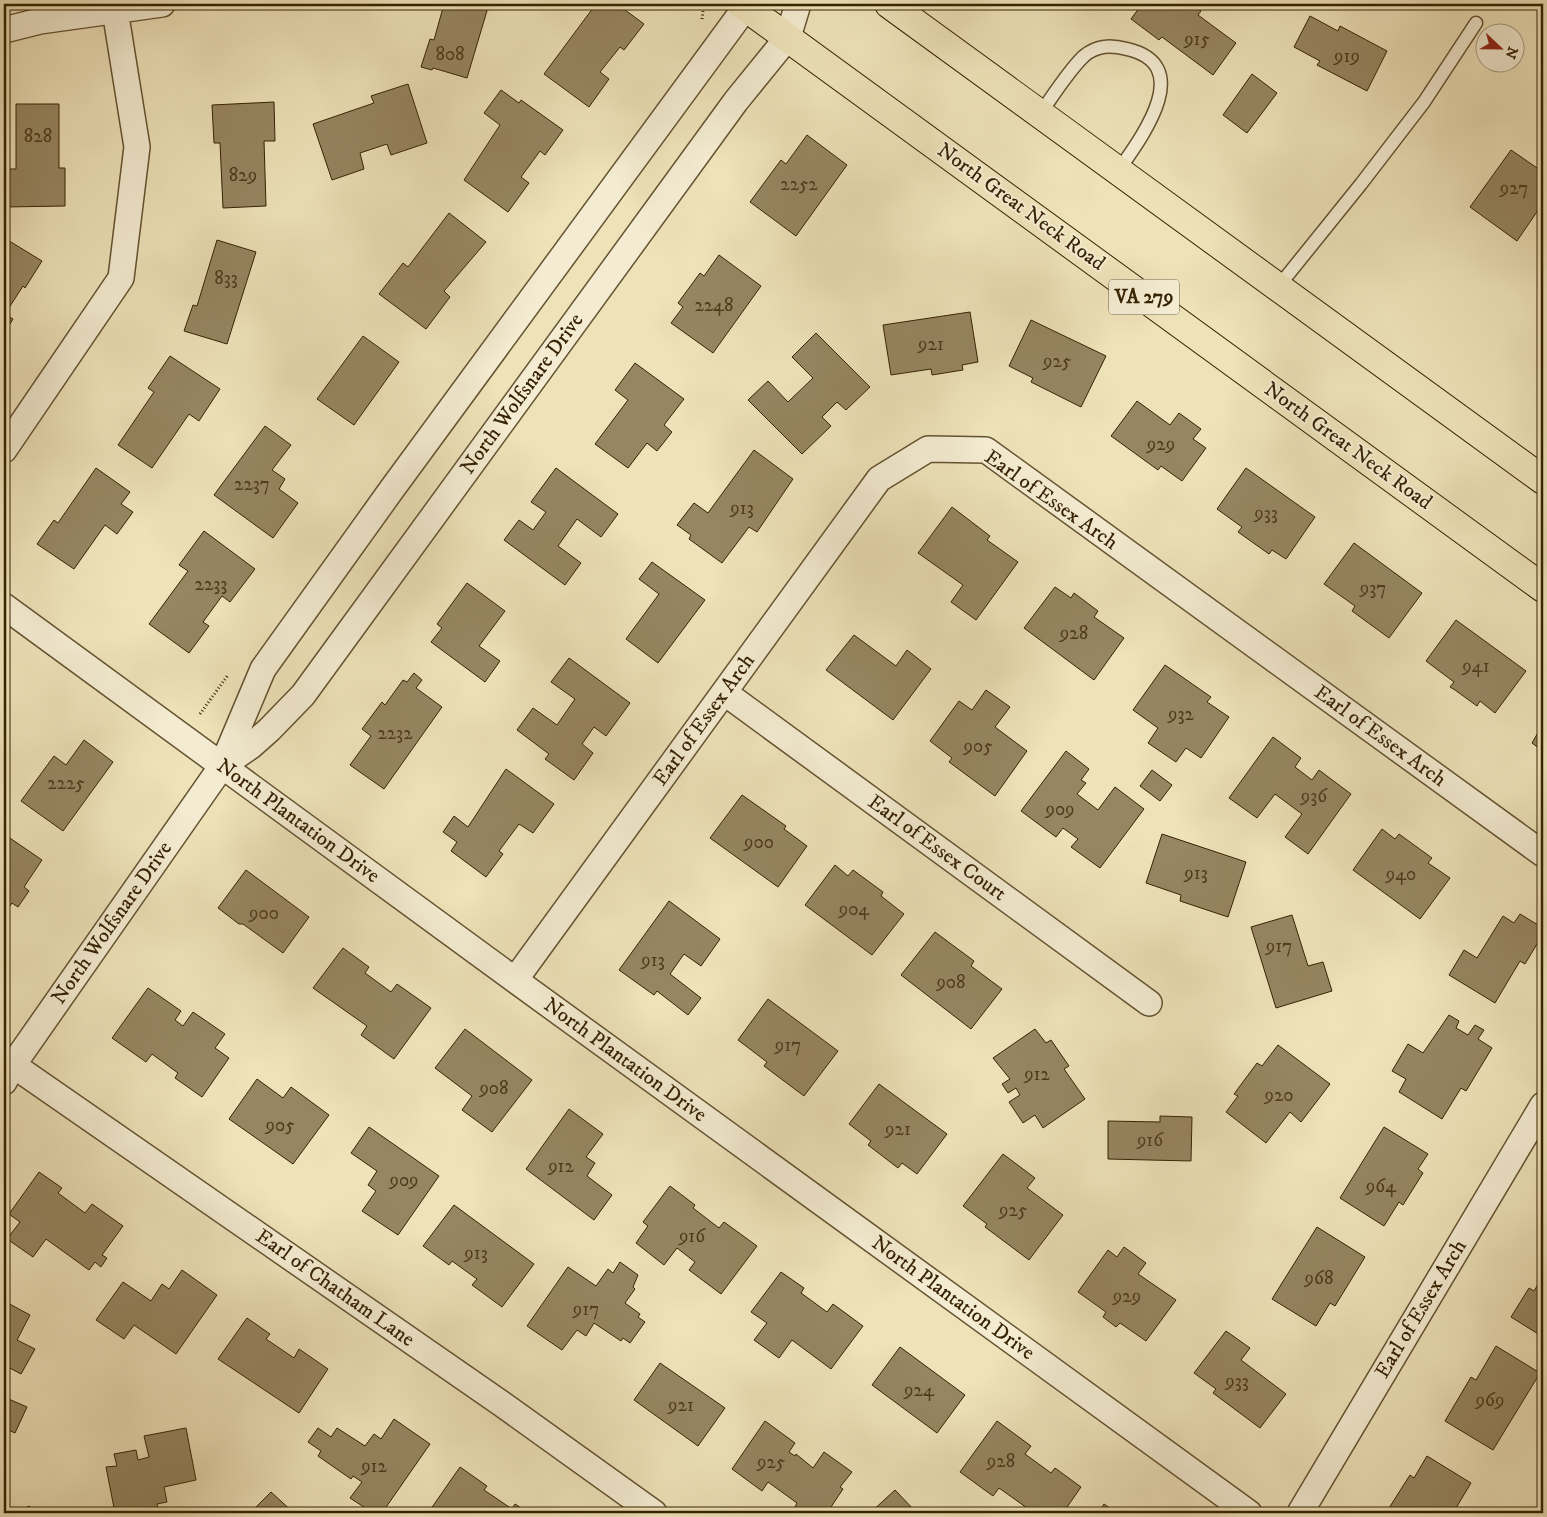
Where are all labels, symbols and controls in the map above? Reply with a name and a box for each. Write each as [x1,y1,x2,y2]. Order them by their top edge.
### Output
north arrow [1474,22,1524,72]
house number: 915 [1183,28,1210,51]
house number: 808 [435,43,465,66]
text: N [1500,44,1522,62]
house number: 919 [1333,45,1360,68]
house number: 828 [24,125,52,148]
street label: North Great Neck Road [932,137,1110,277]
house number: 829 [229,164,257,187]
house number: 2252 [780,173,818,196]
house number: 927 [1499,177,1528,200]
house number: 833 [214,267,238,290]
road number: VA 279 [1109,280,1179,314]
house number: 2248 [694,294,734,317]
street label: North Wolfsnare Drive [455,308,589,480]
house number: 921 [917,333,944,356]
house number: 925 [1042,350,1072,373]
street label: North Great Neck Road [1259,376,1437,516]
house number: 929 [1146,433,1175,456]
street label: Earl of Essex Arch [979,444,1123,556]
house number: 2237 [234,473,270,496]
house number: 913 [729,497,754,520]
house number: 933 [1253,502,1278,525]
house number: 2233 [195,573,227,596]
house number: 937 [1359,577,1386,600]
house number: 928 [1059,622,1088,645]
street label: Earl of Essex Arch [647,649,761,791]
house number: 941 [1461,655,1490,678]
street label: Earl of Essex Arch [1309,679,1451,793]
house number: 932 [1167,703,1195,726]
house number: 2232 [377,722,413,745]
house number: 905 [962,735,993,758]
street label: North Plantation Drive [211,753,385,889]
house number: 2225 [47,772,85,795]
house number: 936 [1300,785,1328,808]
street label: Earl of Essex Court [863,789,1012,907]
house number: 909 [1044,798,1075,821]
house number: 900 [743,831,774,854]
street label: North Wolfsnare Drive [46,836,178,1010]
house number: 913 [1183,862,1208,885]
house number: 940 [1385,863,1416,886]
house number: 904 [838,898,870,921]
house number: 900 [248,902,279,925]
house number: 917 [1265,935,1292,958]
house number: 913 [640,949,665,972]
house number: 908 [935,971,966,994]
street label: North Plantation Drive [538,992,712,1128]
house number: 917 [774,1034,801,1057]
house number: 912 [1023,1063,1051,1086]
house number: 908 [478,1077,509,1100]
house number: 920 [1263,1084,1294,1107]
house number: 905 [264,1114,295,1137]
house number: 921 [884,1118,911,1141]
house number: 916 [1136,1129,1164,1152]
house number: 912 [547,1155,575,1178]
house number: 909 [388,1169,419,1192]
house number: 964 [1365,1175,1397,1198]
house number: 925 [998,1199,1028,1222]
street label: Earl of Chatham Lane [250,1223,420,1353]
house number: 916 [678,1225,706,1248]
street label: North Plantation Drive [866,1230,1040,1366]
street label: Earl of Essex Arch [1369,1235,1473,1383]
house number: 913 [463,1242,488,1265]
house number: 968 [1304,1267,1333,1290]
house number: 929 [1112,1285,1141,1308]
house number: 917 [572,1298,599,1321]
house number: 933 [1224,1370,1249,1393]
house number: 924 [903,1379,935,1402]
house number: 969 [1475,1389,1504,1412]
house number: 921 [667,1394,694,1417]
house number: 928 [986,1450,1015,1473]
house number: 925 [756,1451,786,1474]
house number: 912 [360,1455,388,1478]

